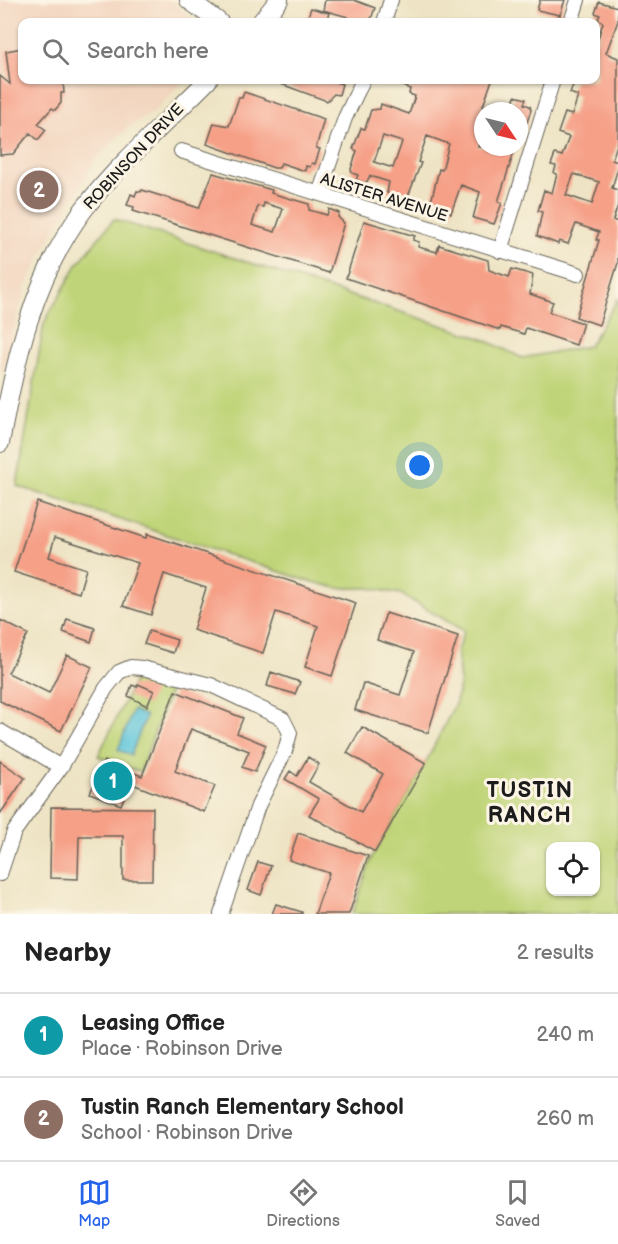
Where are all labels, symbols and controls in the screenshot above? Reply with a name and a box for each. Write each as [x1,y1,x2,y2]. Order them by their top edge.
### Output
search box [18,18,600,84]
icon: search [39,35,72,68]
text: Search here [87,38,209,65]
street label: ROBINSON DRIVE [80,100,188,214]
north arrow [474,102,528,156]
pin: 2 [20,168,58,213]
street label: ALISTER AVENUE [318,170,450,226]
your location [405,451,434,480]
pin: 1 [94,758,132,804]
district label: TUSTIN RANCH [487,777,573,829]
map controls [546,842,600,896]
button: locate [546,842,600,896]
text: Nearby [24,938,111,969]
text: 2 results [517,941,594,965]
text: Leasing Office [81,1010,225,1037]
text: 1 [39,1023,48,1047]
text: 240 m [537,1023,594,1047]
text: Place · Robinson Drive [81,1037,283,1061]
text: Tustin Ranch Elementary School [81,1094,404,1121]
text: 2 [38,1107,49,1131]
text: 260 m [536,1107,594,1131]
text: School · Robinson Drive [81,1121,293,1145]
tab: Map [78,1176,111,1231]
tab: Directions [266,1176,340,1231]
tab: Saved [495,1176,540,1231]

